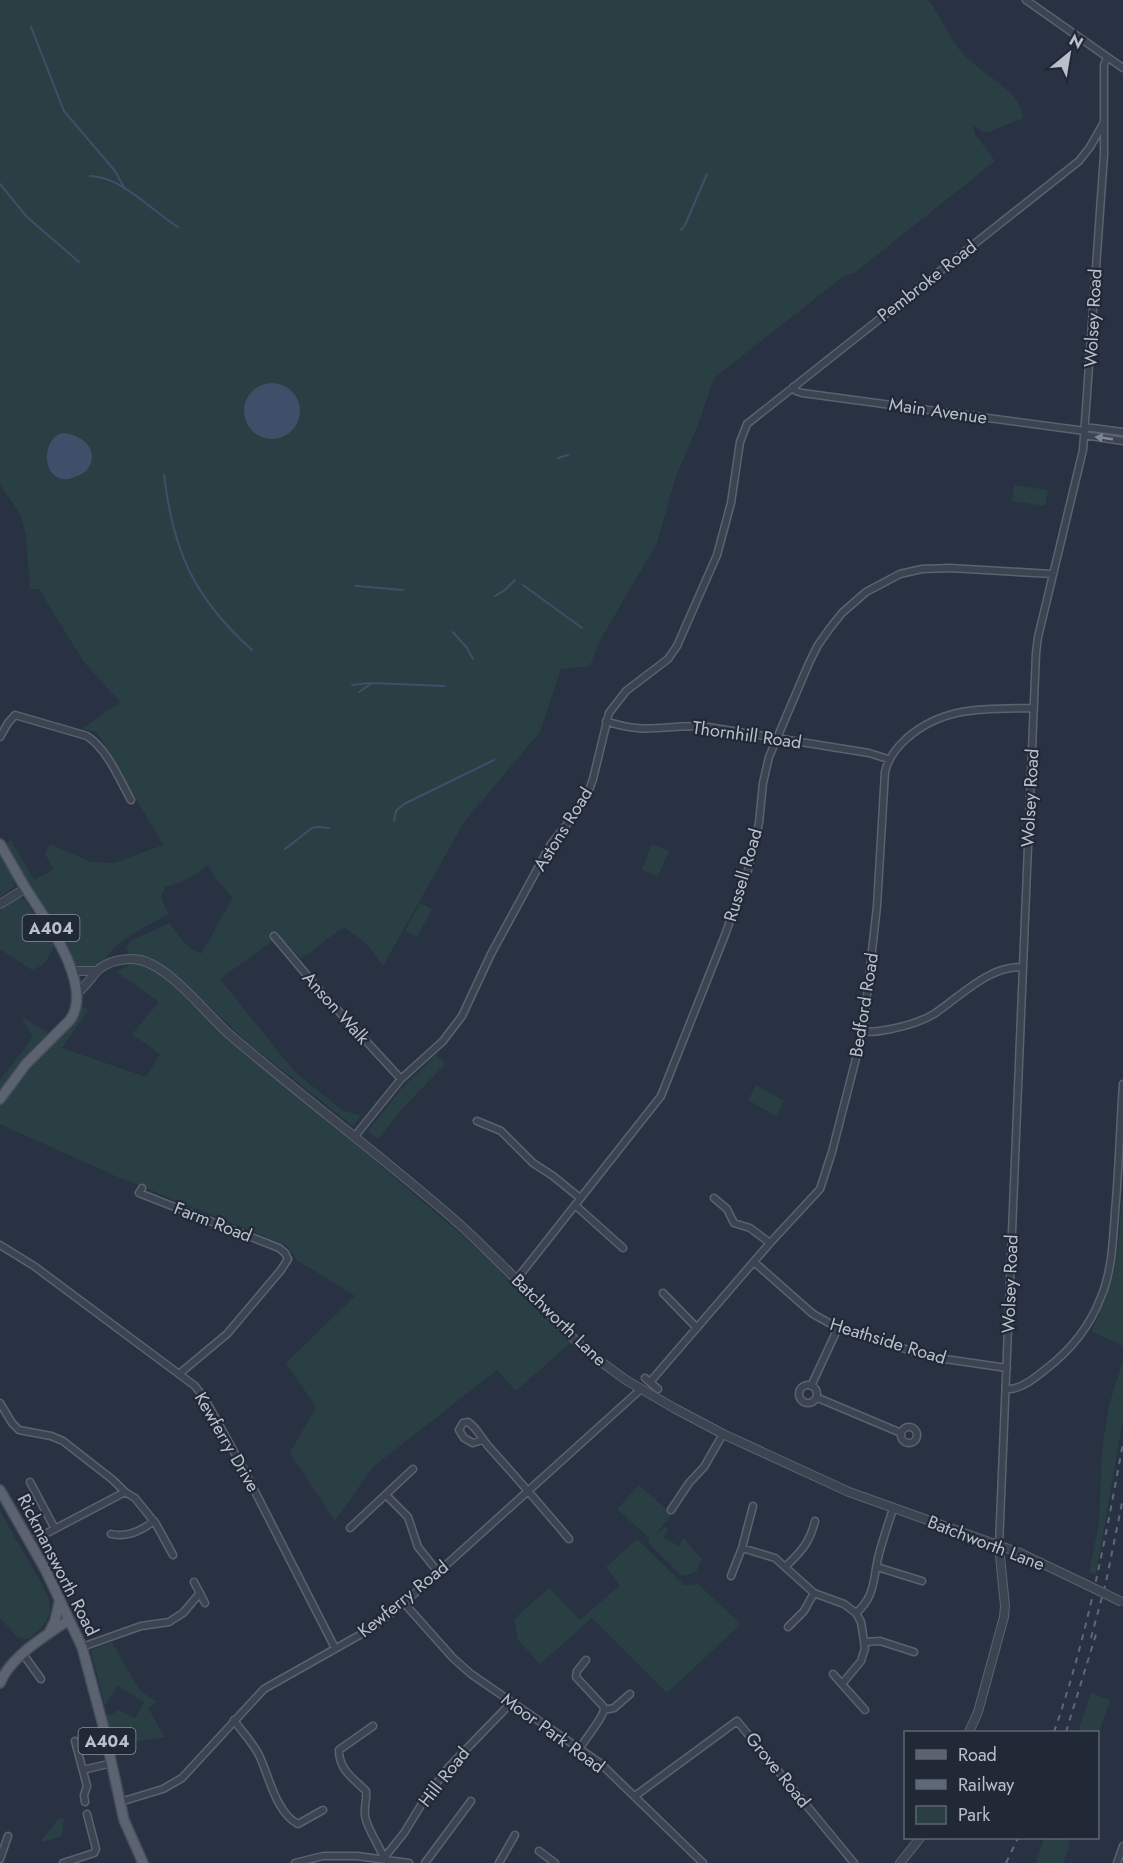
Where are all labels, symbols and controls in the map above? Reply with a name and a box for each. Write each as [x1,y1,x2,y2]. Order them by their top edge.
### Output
north arrow [1039,24,1099,84]
text: N [1065,28,1088,55]
street label: Pembroke Road [872,234,982,328]
street label: Wolsey Road [1077,268,1109,368]
street label: Main Avenue [887,391,989,431]
one-way arrow [1094,433,1113,443]
street label: Thornhill Road [691,714,803,756]
street label: Wolsey Road [1014,748,1046,848]
street label: Astons Road [527,782,599,876]
street label: Russell Road [717,825,769,925]
road number: A404 [22,915,80,941]
street label: Bedford Road [843,951,885,1059]
street label: Anson Walk [296,966,376,1050]
street label: Farm Road [170,1195,256,1249]
street label: Wolsey Road [995,1234,1025,1334]
street label: Batchworth Lane [506,1268,612,1372]
street label: Heathside Road [827,1311,949,1371]
street label: Kewferry Drive [188,1387,266,1497]
street label: Rickmansworth Road [11,1489,105,1641]
street label: Batchworth Lane [924,1509,1048,1577]
street label: Kewferry Road [352,1554,454,1644]
street label: Moor Park Road [496,1687,610,1779]
street label: Grove Road [739,1727,817,1813]
road number: A404 [78,1728,136,1754]
legend [904,1731,1099,1839]
street label: Hill Road [412,1741,476,1813]
text: Road [958,1742,997,1768]
text: Railway [958,1772,1014,1798]
text: Park [958,1802,990,1828]

